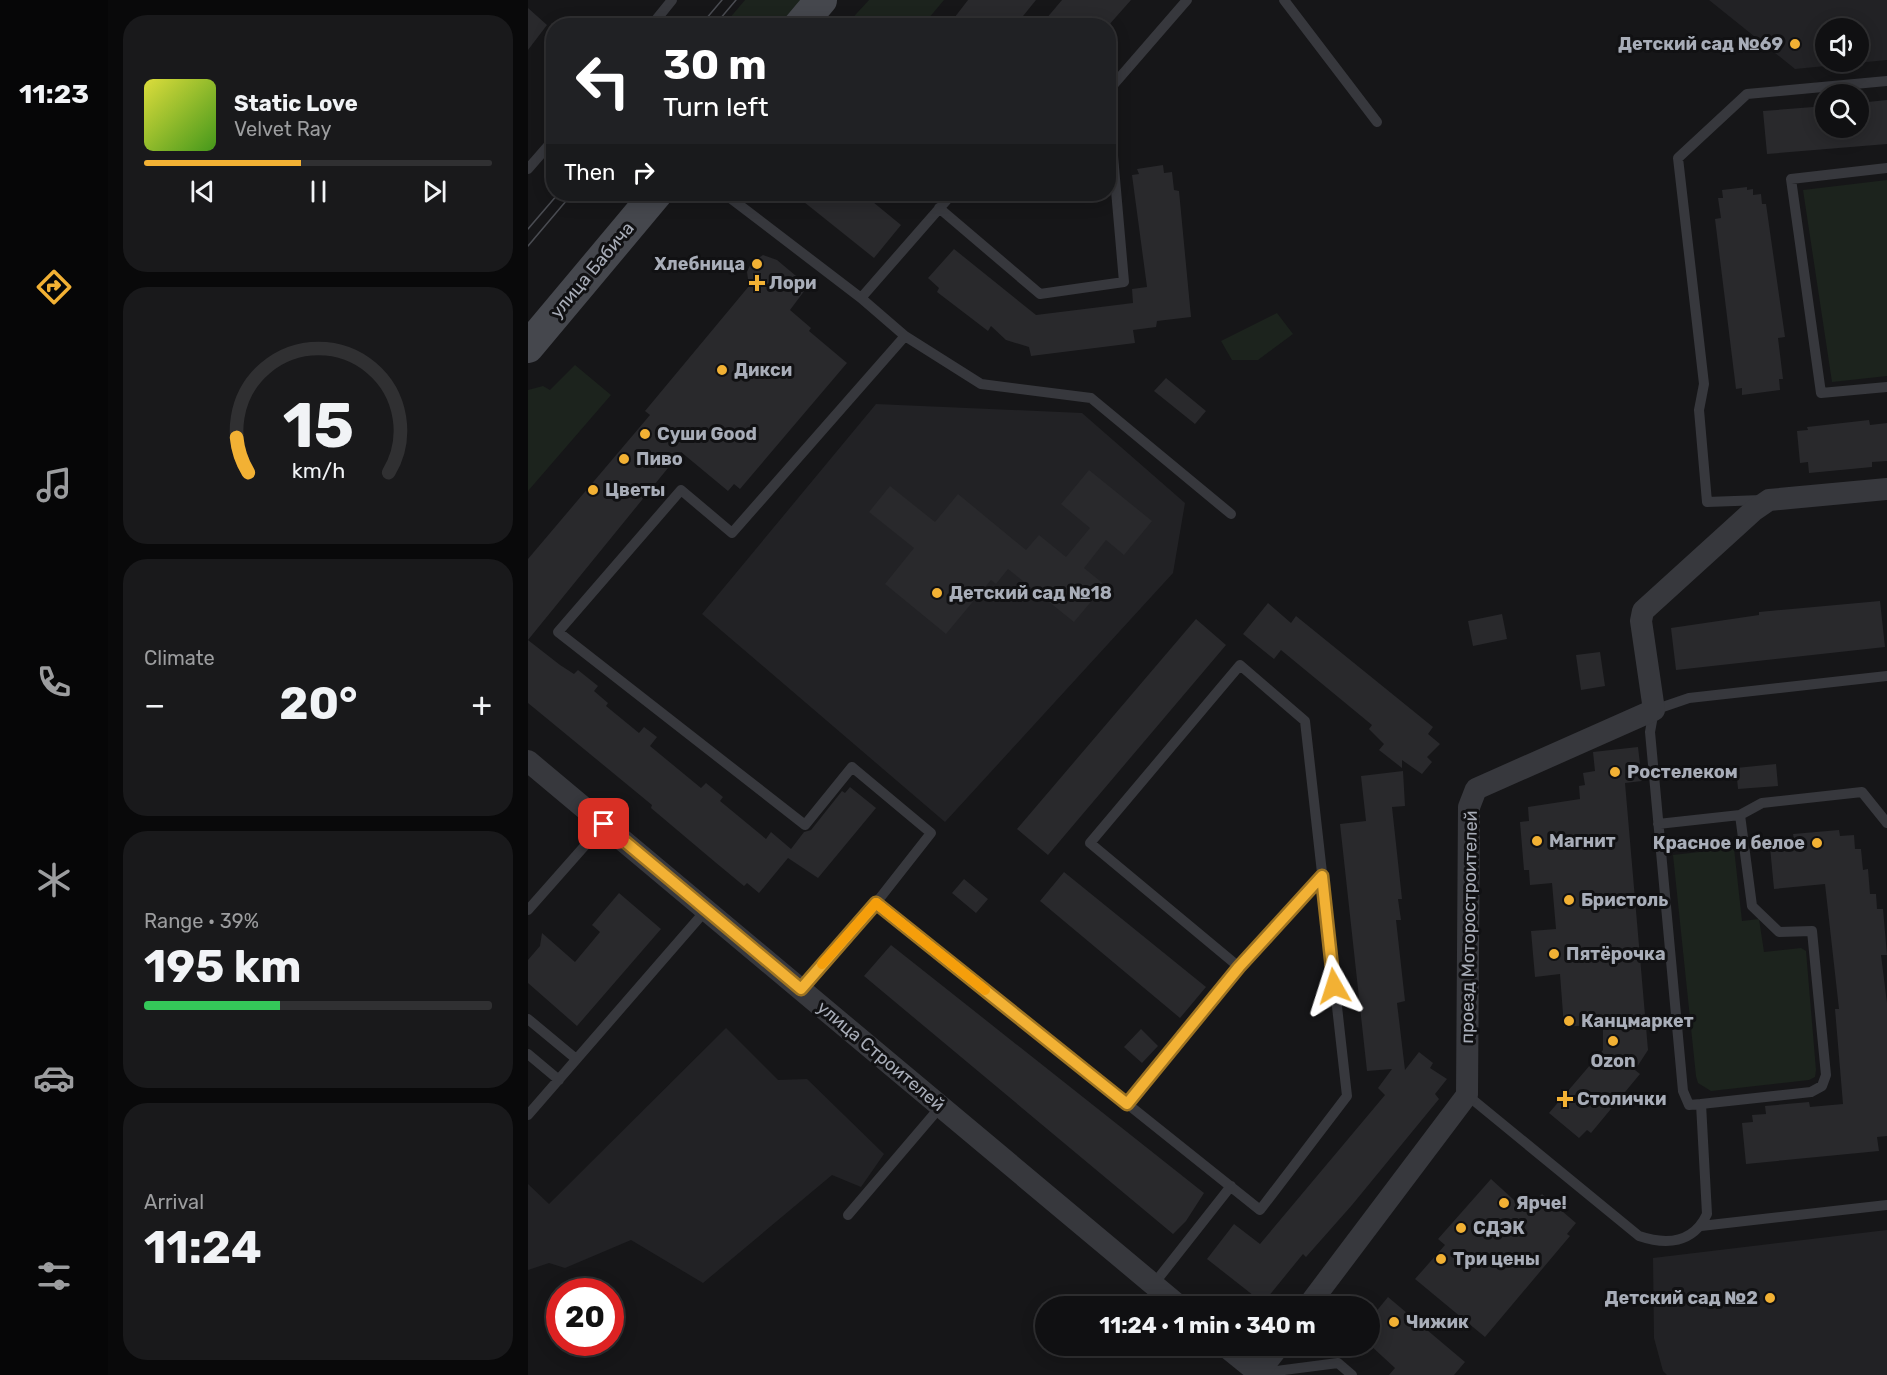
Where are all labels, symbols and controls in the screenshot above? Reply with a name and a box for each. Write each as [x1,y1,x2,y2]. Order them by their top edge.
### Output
map controls [1815,18,1869,138]
button: sound [1815,18,1869,72]
place label: Детский сад №69 [1618,33,1783,55]
marker: Детский сад №69 [1788,37,1802,51]
text: 30 m [663,40,767,90]
icon: left [564,42,642,120]
text: 11:23 [19,78,89,110]
button: search [1815,84,1869,138]
text: Static Love [234,90,358,117]
text: Turn left [663,91,768,123]
text: Velvet Ray [234,117,332,141]
icon: right [627,156,660,189]
text: Then [564,159,615,186]
icon: previous [186,175,219,208]
icon: pause [302,175,335,208]
icon: next [418,175,451,208]
street label: улица Бабича [545,217,639,323]
place label: Хлебница [654,253,745,275]
marker: Хлебница [750,257,764,271]
icon: directions [33,266,75,308]
place label: Лори [769,272,817,294]
marker: Лори [750,276,764,290]
place label: Дикси [734,359,792,381]
marker: Дикси [715,363,729,377]
text: 15 [282,389,354,463]
place label: Суши Good [657,423,757,445]
marker: Суши Good [638,427,652,441]
place label: Пиво [636,448,683,470]
marker: Пиво [617,452,631,466]
text: km/h [291,458,345,483]
icon: music [33,464,75,506]
place label: Цветы [605,479,665,501]
marker: Цветы [586,483,600,497]
place label: Детский сад №18 [949,582,1112,604]
marker: Детский сад №18 [930,586,944,600]
text: Climate [144,646,215,670]
icon: phone [33,661,75,703]
text: 20° [279,677,358,730]
text: − [144,685,165,724]
text: + [471,685,492,724]
place label: Ростелеком [1627,761,1738,783]
marker: Ростелеком [1608,765,1622,779]
pin [578,798,629,849]
icon: arrive [587,807,620,840]
street label: проезд Моторостроителей [1456,810,1482,1044]
place label: Магнит [1549,830,1616,852]
place label: Красное и белое [1653,832,1805,854]
marker: Магнит [1530,834,1544,848]
marker: Красное и белое [1810,836,1824,850]
icon: climate [33,859,75,901]
place label: Бристоль [1581,889,1668,911]
marker: Бристоль [1562,893,1576,907]
text: Range · 39% [144,909,259,933]
text: 195 km [144,940,301,993]
place label: Пятёрочка [1566,943,1666,965]
marker: Пятёрочка [1547,947,1561,961]
position arrow [1302,954,1366,1018]
street label: улица Строителей [813,996,949,1116]
place label: Канцмаркет [1581,1010,1694,1032]
marker: Канцмаркет [1562,1014,1576,1028]
marker: Ozon [1606,1034,1620,1048]
place label: Ozon [1590,1050,1636,1072]
icon: car [33,1057,75,1099]
place label: Столички [1577,1088,1666,1110]
marker: Столички [1558,1092,1572,1106]
text: Arrival [144,1190,204,1214]
place label: Ярче! [1516,1192,1567,1214]
marker: Ярче! [1497,1196,1511,1210]
place label: СДЭК [1473,1217,1525,1239]
text: 11:24 [144,1221,262,1274]
marker: СДЭК [1454,1221,1468,1235]
place label: Три цены [1453,1248,1540,1270]
marker: Три цены [1434,1252,1448,1266]
icon: filters [33,1255,75,1297]
speed limit sign: 20 [546,1278,624,1356]
place label: Детский сад №2 [1604,1287,1758,1309]
marker: Детский сад №2 [1763,1291,1777,1305]
place label: Чижик [1406,1311,1469,1333]
text: 11:24 · 1 min · 340 m [1099,1312,1316,1339]
marker: Чижик [1387,1315,1401,1329]

